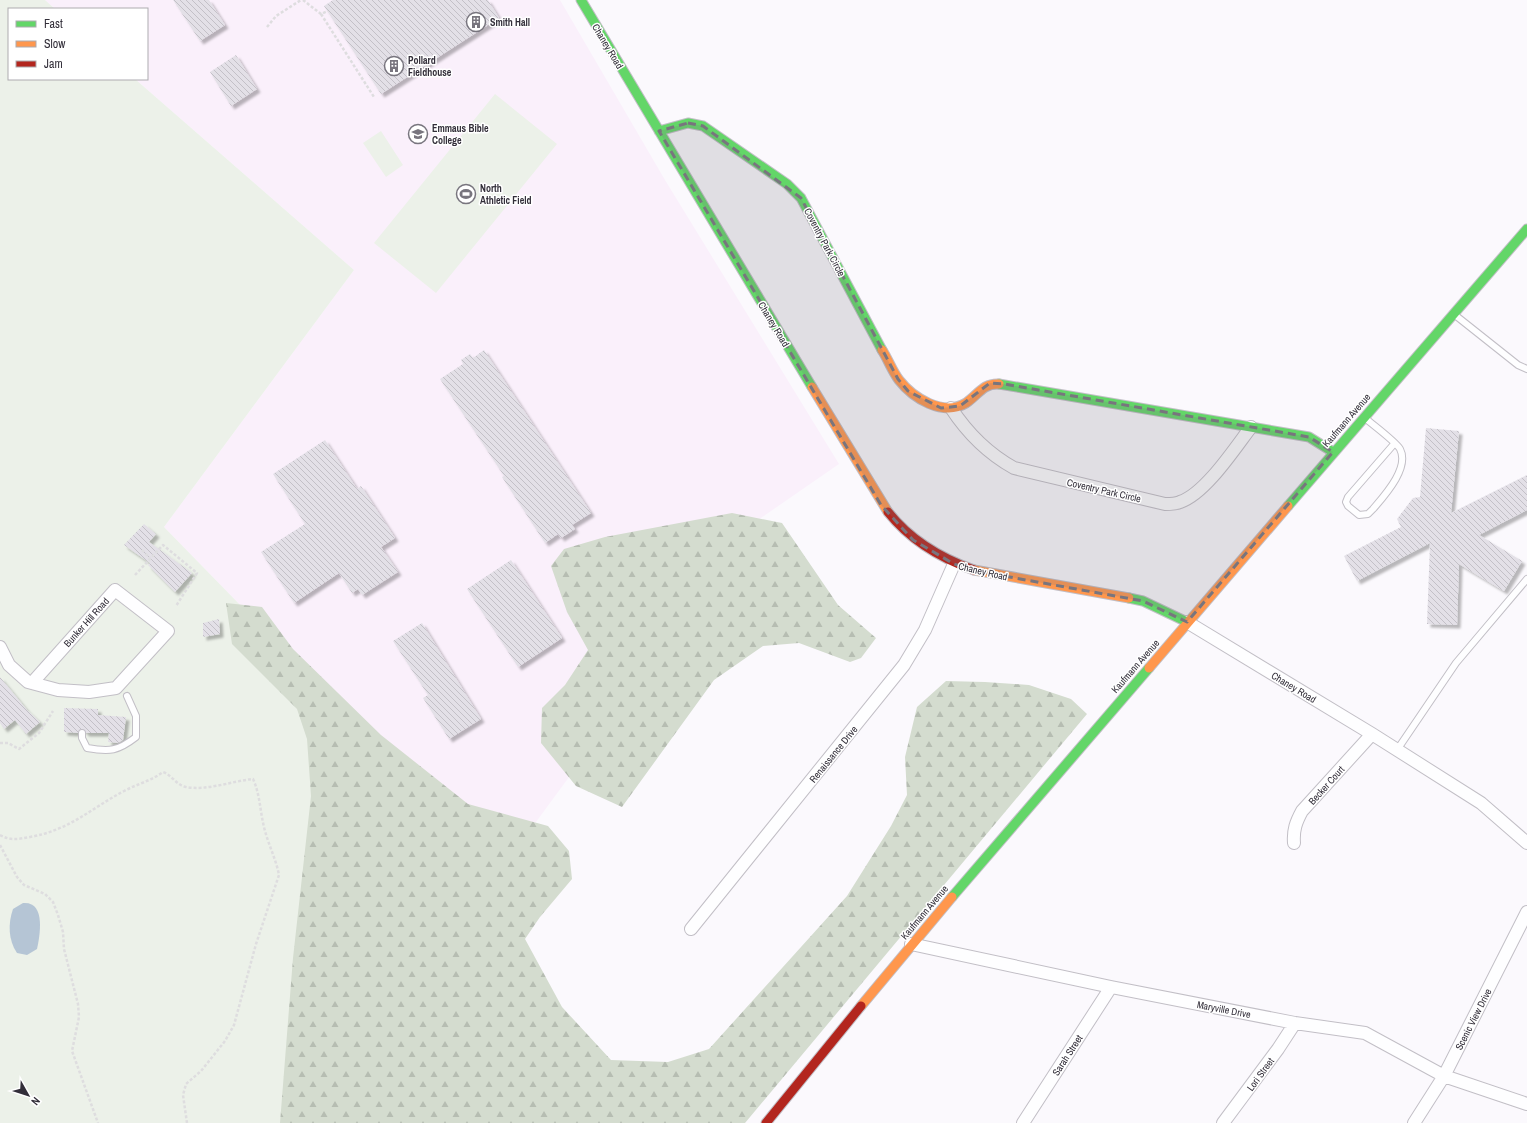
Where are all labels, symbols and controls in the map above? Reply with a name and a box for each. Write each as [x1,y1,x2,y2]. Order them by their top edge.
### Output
legend [8,8,148,80]
building icon: Smith Hall [465,11,487,33]
text: Fast [44,16,63,32]
place label: Smith Hall [490,16,530,29]
street label: Chaney Road [589,21,626,71]
text: Slow [44,36,66,52]
place label: Pollard Fieldhouse [408,54,452,79]
building icon: Pollard Fieldhouse [383,55,405,77]
text: Jam [44,56,63,72]
place label: Emmaus Bible College [432,122,489,147]
school or university icon: Emmaus Bible College [407,123,429,145]
place label: North Athletic Field [480,182,532,207]
sports icon: North Athletic Field [455,183,477,205]
street label: Coventry Park Circle [801,206,848,279]
street label: Chaney Road [755,299,792,349]
street label: Kaufmann Avenue [1320,390,1374,450]
street label: Coventry Park Circle [1066,476,1143,505]
street label: Chaney Road [957,560,1009,583]
street label: Bunker Hill Road [61,595,112,650]
street label: Kaufmann Avenue [1109,636,1163,696]
street label: Chaney Road [1269,669,1319,706]
street label: Renaissance Drive [806,723,861,786]
street label: Becker Court [1306,763,1348,807]
street label: Kaufmann Avenue [898,882,951,942]
street label: Scenic View Drive [1452,986,1495,1052]
street label: Maryville Drive [1196,998,1252,1021]
street label: Sarah Street [1049,1032,1086,1078]
street label: Lori Street [1244,1054,1277,1094]
north arrow [8,1075,48,1115]
text: N [28,1094,43,1108]

